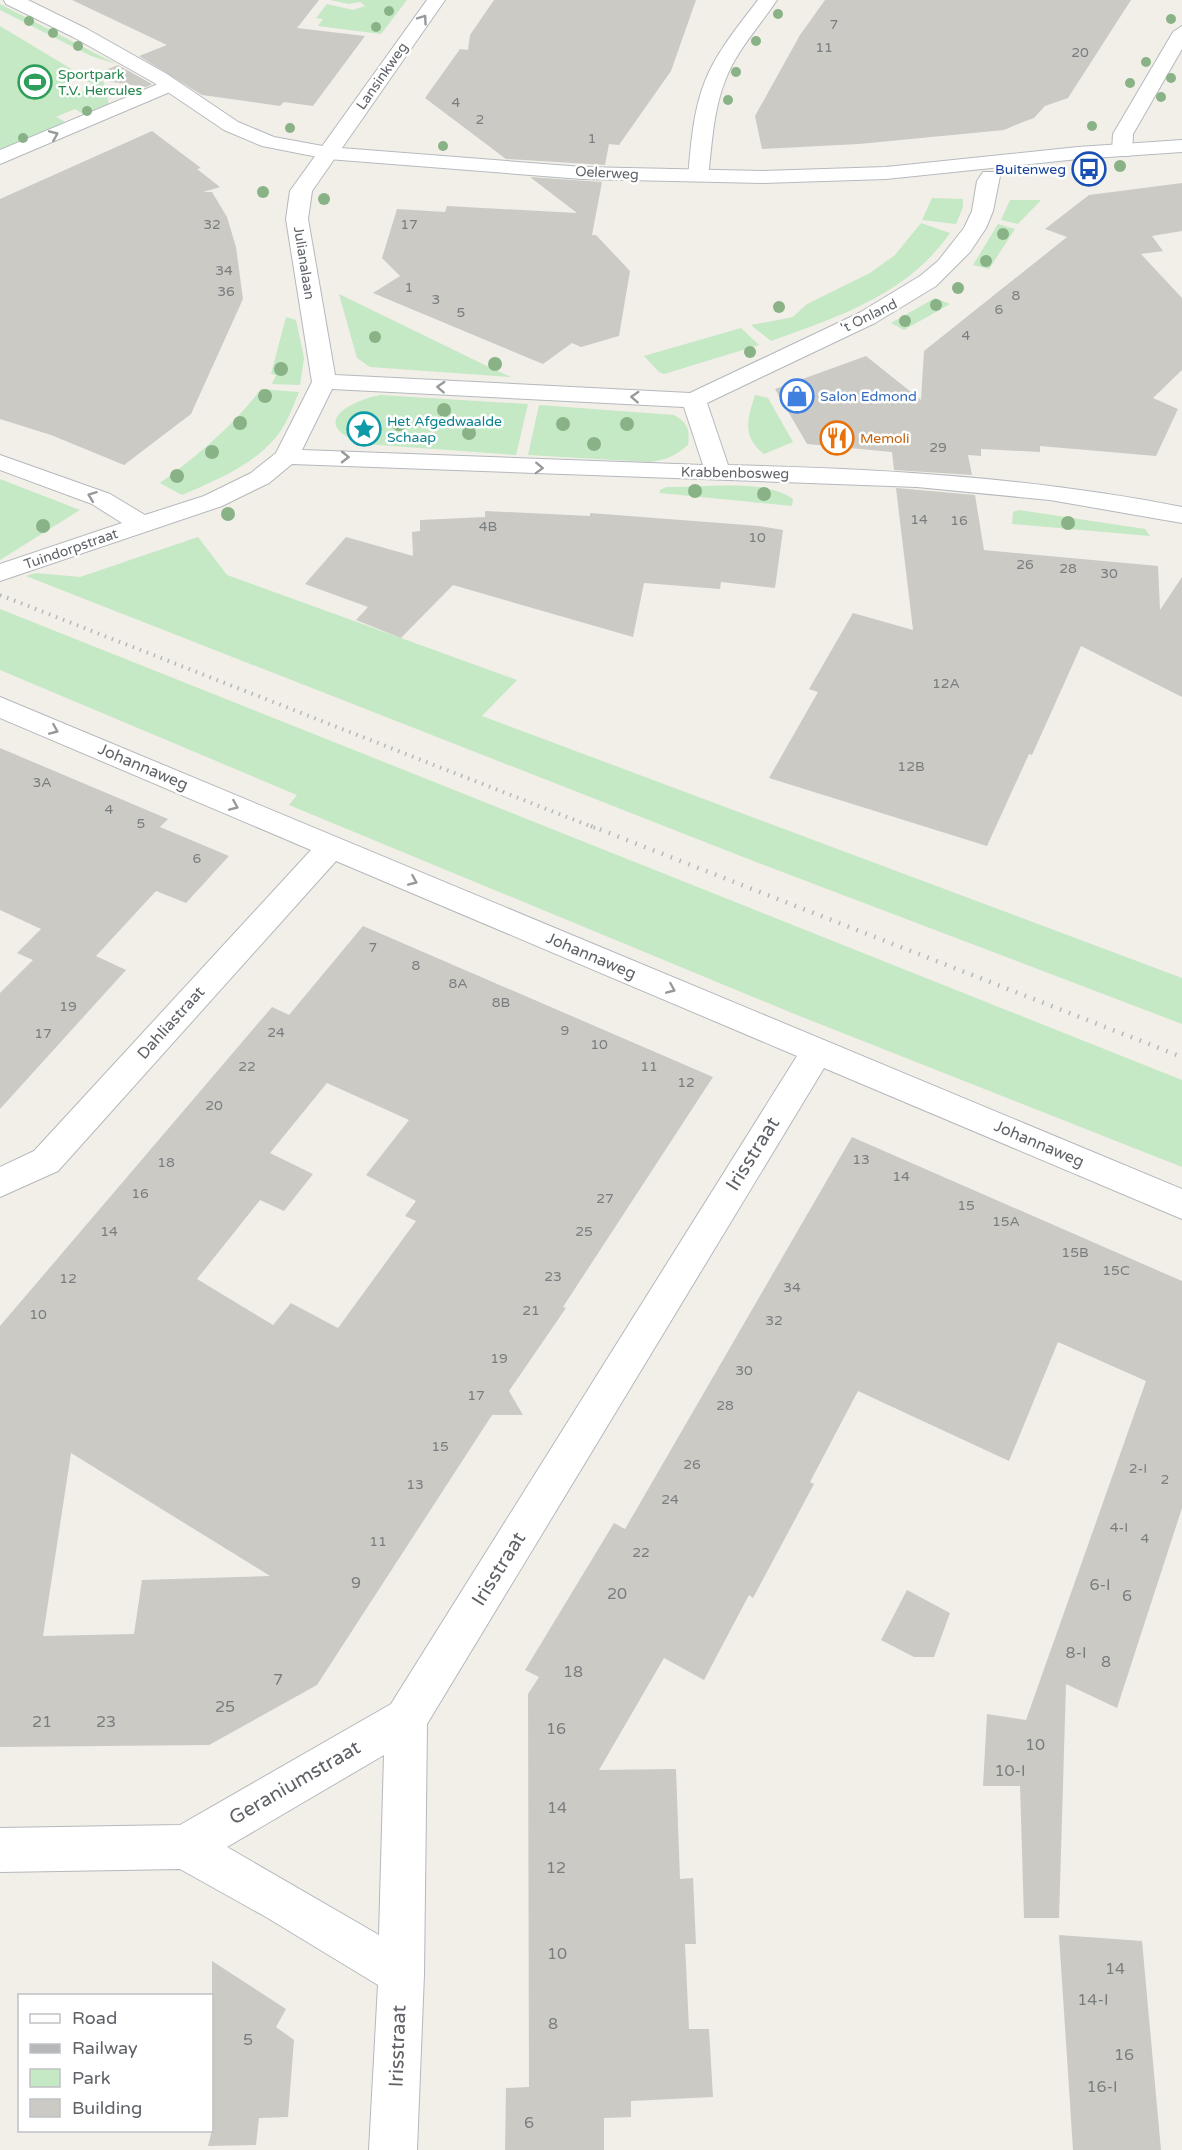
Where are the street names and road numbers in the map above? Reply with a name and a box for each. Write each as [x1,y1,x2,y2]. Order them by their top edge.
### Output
street label: Lansinkweg [353,39,411,113]
street label: Oelerweg [575,163,639,183]
street label: Julianalaan [290,225,318,301]
street label: 't Onland [838,295,900,337]
street label: Krabbenbosweg [681,464,789,482]
street label: Tuindorpstraat [22,525,121,573]
street label: Johannaweg [95,739,191,795]
street label: Johannaweg [543,928,639,984]
street label: Dahliastraat [133,982,209,1064]
street label: Irisstraat [721,1112,785,1195]
street label: Johannaweg [991,1116,1087,1172]
street label: Irisstraat [467,1527,531,1610]
street label: Geraniumstraat [225,1735,365,1830]
street label: Irisstraat [385,2004,411,2088]

